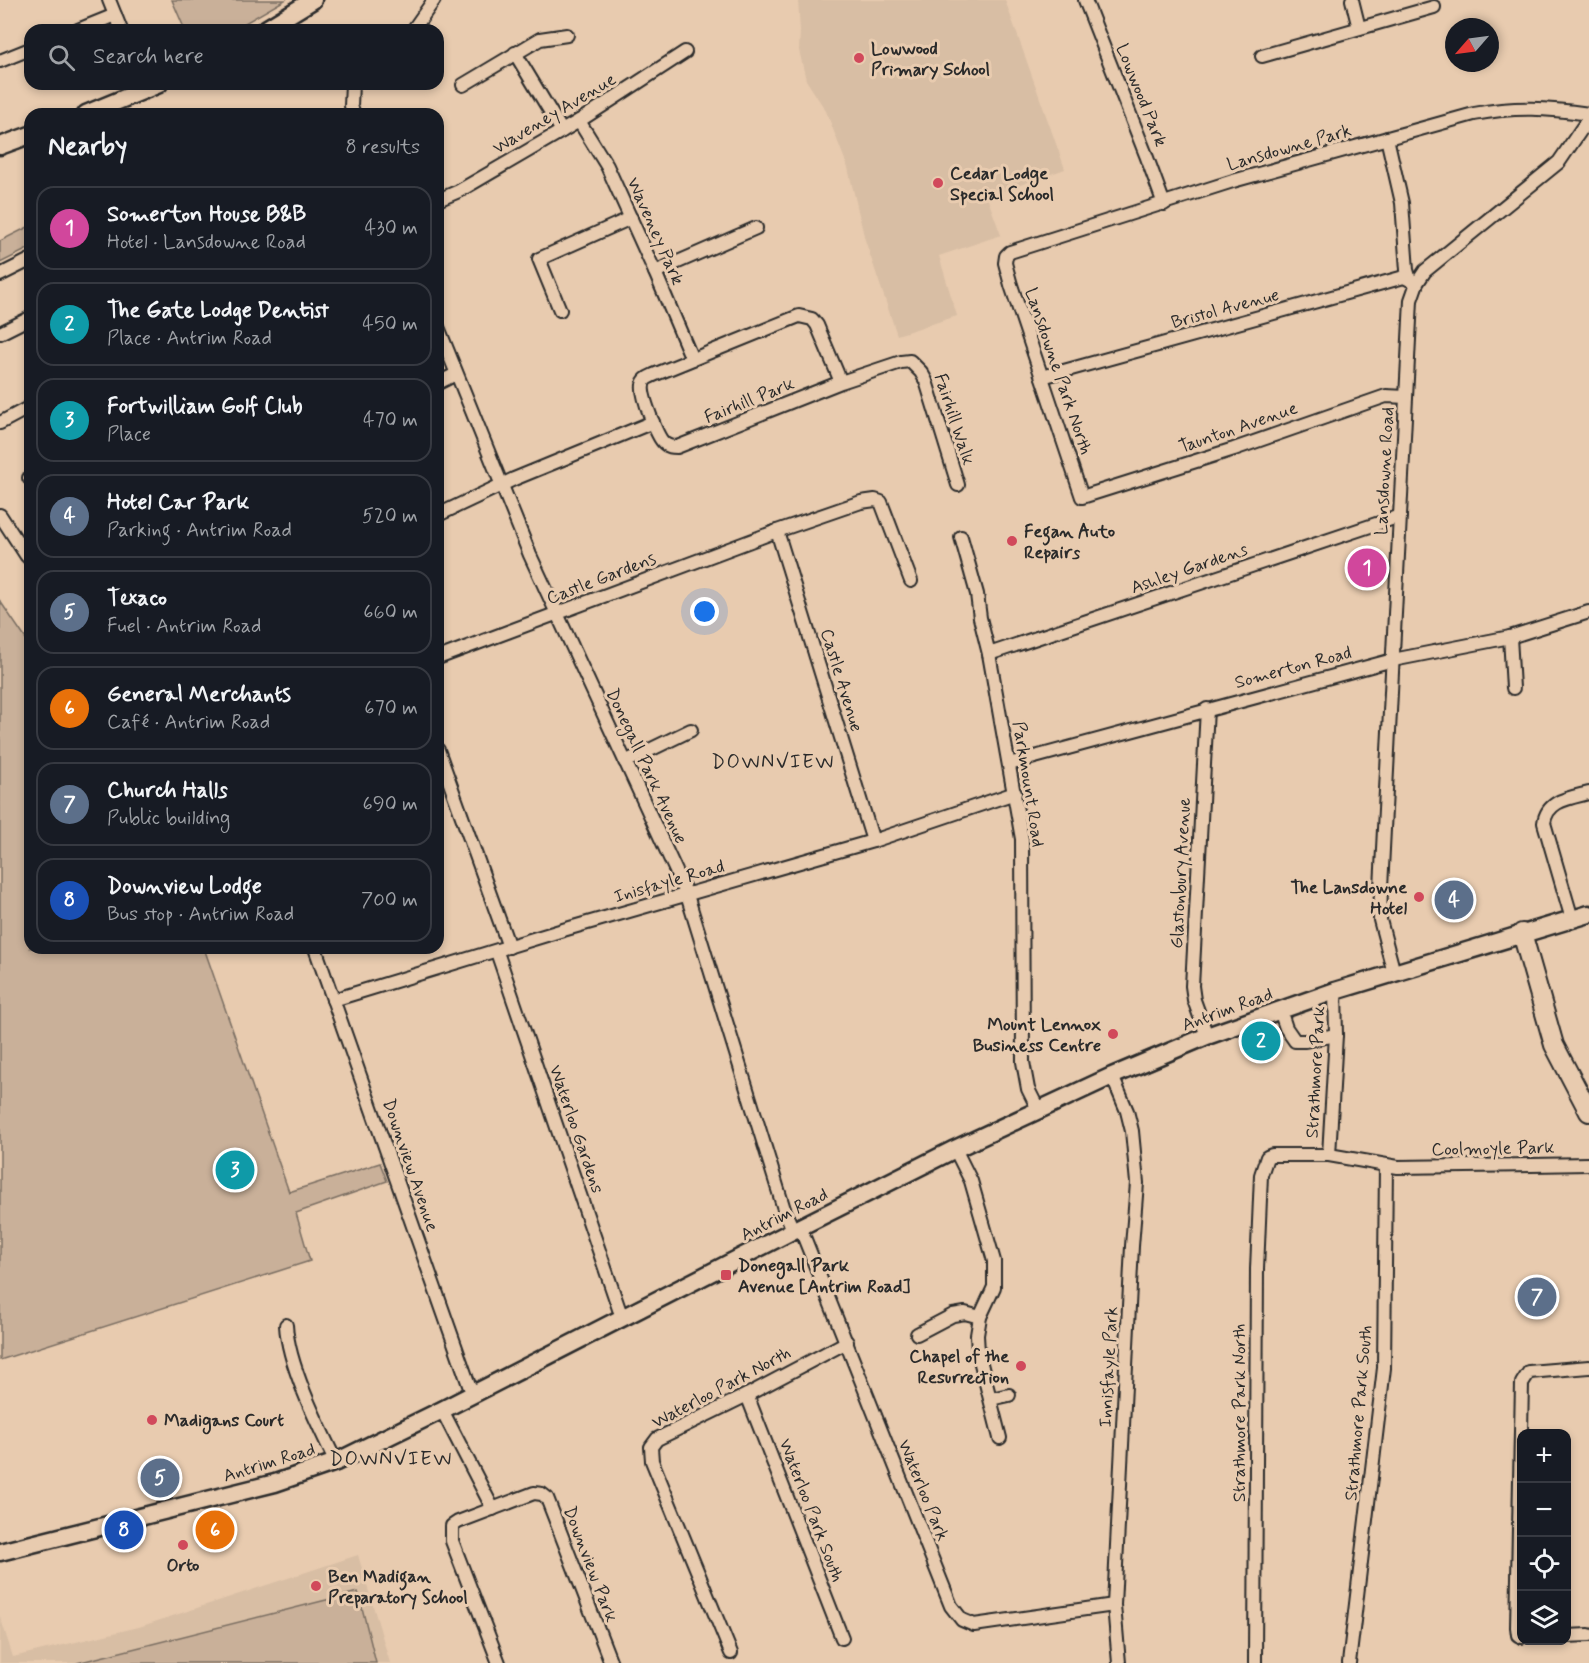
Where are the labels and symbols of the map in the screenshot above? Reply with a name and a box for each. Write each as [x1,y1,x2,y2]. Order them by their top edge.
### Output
north arrow [1445,18,1499,72]
place label: Lowwood Primary School [871,37,990,82]
street label: Lowwood Park [1110,40,1173,150]
marker: Lowwood Primary School [852,51,866,65]
street label: Waveney Avenue [488,67,621,160]
street label: Lansdowne Park [1224,119,1354,177]
place label: Cedar Lodge Special School [950,162,1054,207]
street label: Waveney Park [621,174,690,289]
marker: Cedar Lodge Special School [931,176,945,190]
street label: Bristol Avenue [1169,283,1282,335]
street label: Lansdowne Park North [1018,285,1098,458]
street label: Fairhill Walk [928,370,980,468]
street label: Fairhill Park [701,372,798,430]
street label: Taunton Avenue [1176,396,1301,459]
street label: Lansdowne Road [1370,406,1400,536]
place label: Fegan Auto Repairs [1024,520,1115,565]
marker: Fegan Auto Repairs [1005,534,1019,548]
street label: Ashley Gardens [1128,538,1251,600]
pin: 1 [1348,546,1386,590]
street label: Castle Gardens [543,547,660,611]
your location [690,597,719,626]
street label: Castle Avenue [814,626,868,735]
street label: Somerton Road [1232,641,1354,695]
street label: Donegall Park Avenue [599,685,693,848]
street label: Parkmount Road [1006,720,1050,849]
district label: DOWNVIEW [711,749,835,776]
street label: Glastonbury Avenue [1165,797,1197,949]
street label: Inisfayle Road [611,855,727,909]
place label: The Lansdowne Hotel [1291,876,1407,921]
pin: 4 [1434,878,1474,922]
marker: The Lansdowne Hotel [1412,890,1426,904]
street label: Antrim Road [1179,982,1276,1037]
street label: Strathmore Park [1301,1005,1331,1139]
place label: Mount Lennox Business Centre [973,1013,1102,1058]
pin: 2 [1242,1018,1280,1064]
marker: Mount Lennox Business Centre [1106,1027,1120,1041]
street label: Waterloo Gardens [543,1062,609,1197]
street label: Downview Avenue [376,1096,444,1235]
street label: Coolmoyle Park [1431,1136,1555,1162]
pin: 3 [216,1148,254,1192]
street label: Antrim Road [737,1183,832,1247]
place label: Donegall Park Avenue [Antrim Road] [738,1254,910,1299]
marker: Donegall Park Avenue [Antrim Road] [719,1268,733,1282]
pin: 7 [1518,1274,1556,1320]
street label: Innisfayle Park [1094,1306,1124,1428]
street label: Strathmore Park North [1228,1324,1252,1502]
street label: Strathmore Park South [1339,1324,1379,1502]
street label: Waterloo Park North [648,1341,795,1435]
place label: Chapel of the Resurrection [909,1345,1009,1390]
marker: Chapel of the Resurrection [1014,1359,1028,1373]
place label: Madigans Court [164,1409,284,1435]
marker: Madigans Court [145,1413,159,1427]
street label: Waterloo Park South [773,1435,849,1585]
street label: Waterloo Park [892,1436,954,1545]
street label: Antrim Road [220,1438,318,1488]
district label: DOWNVIEW [329,1446,453,1473]
pin: 5 [140,1456,180,1500]
street label: Downview Park [557,1503,623,1626]
pin: 8 [104,1508,144,1552]
pin: 6 [196,1508,234,1552]
marker: Orto [176,1538,190,1552]
place label: Orto [167,1554,199,1578]
place label: Ben Madigan Preparatory School [328,1565,468,1610]
marker: Ben Madigan Preparatory School [309,1579,323,1593]

